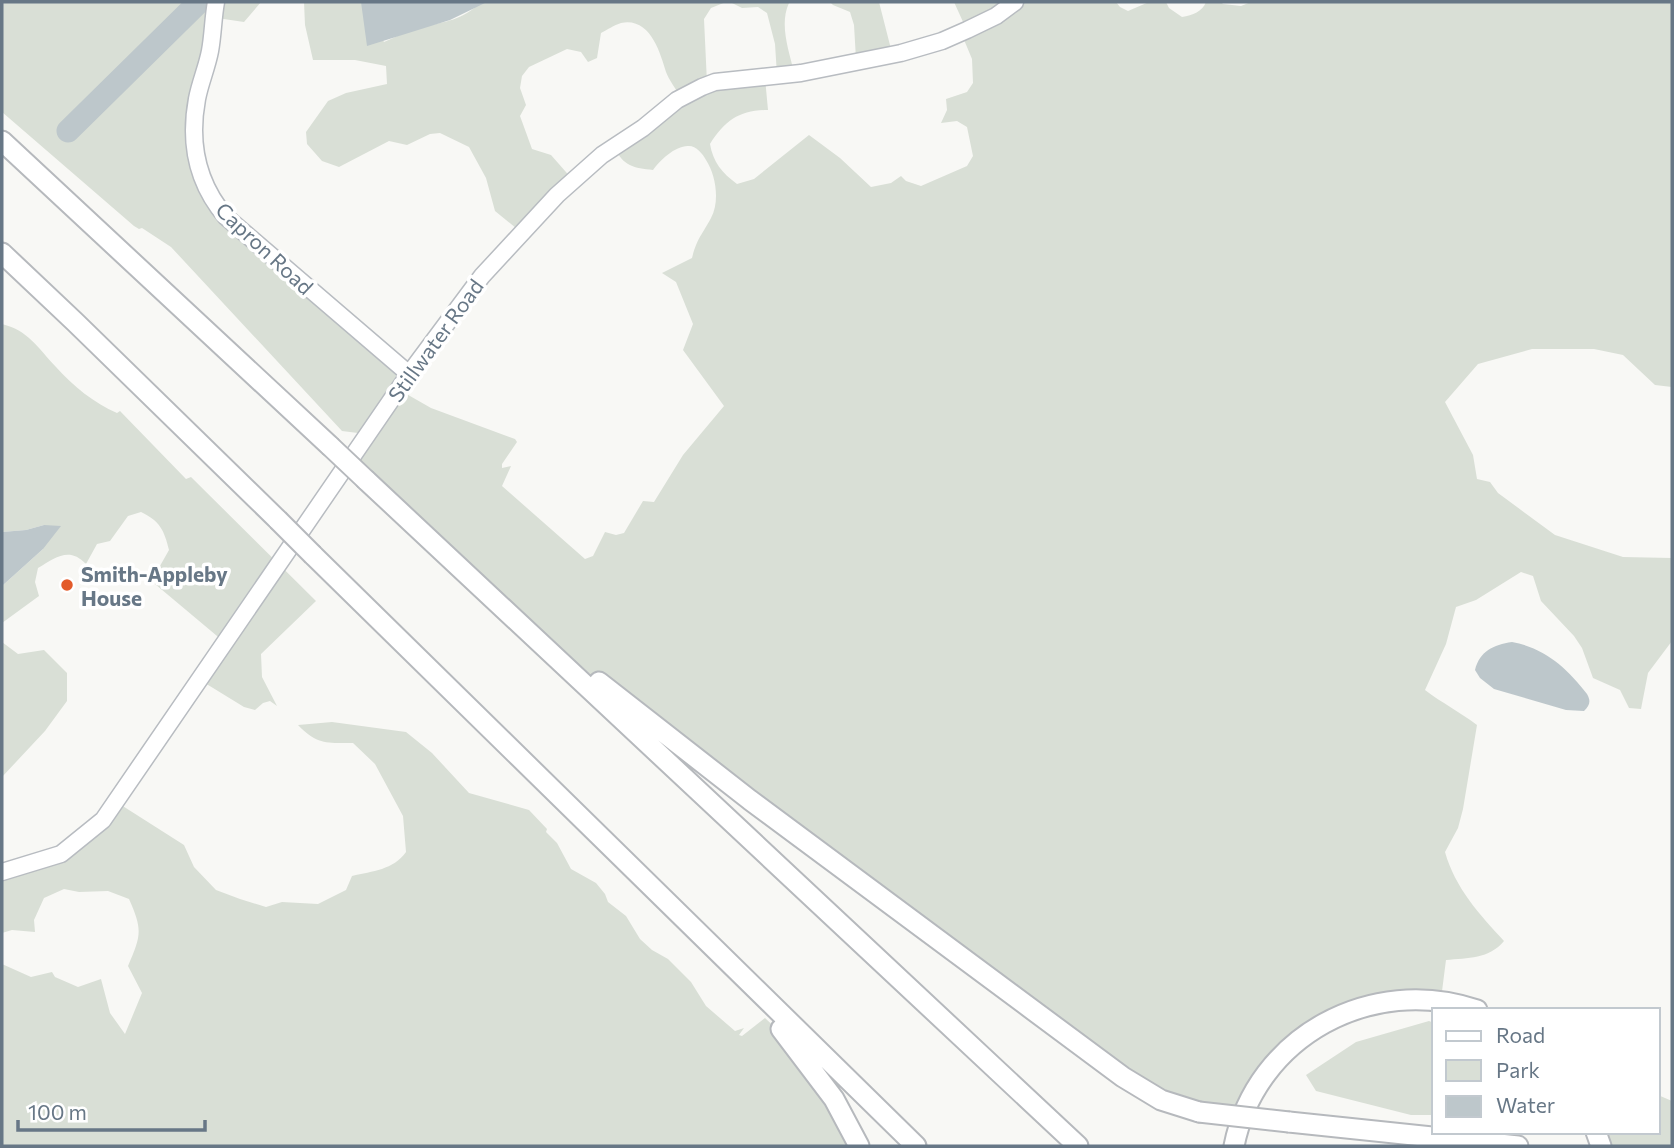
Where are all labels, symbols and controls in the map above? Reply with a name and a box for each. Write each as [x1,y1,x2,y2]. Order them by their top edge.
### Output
street label: Capron Road [211,197,319,299]
street label: Stillwater Road [382,274,488,406]
place label: Smith-Appleby House [81,561,228,610]
marker: Smith-Appleby House [59,577,75,593]
legend [1432,1008,1660,1134]
text: Road [1496,1022,1545,1047]
text: Park [1496,1057,1540,1082]
scale bar [18,1088,205,1132]
text: Water [1496,1092,1555,1117]
text: 100 m [28,1099,87,1124]

